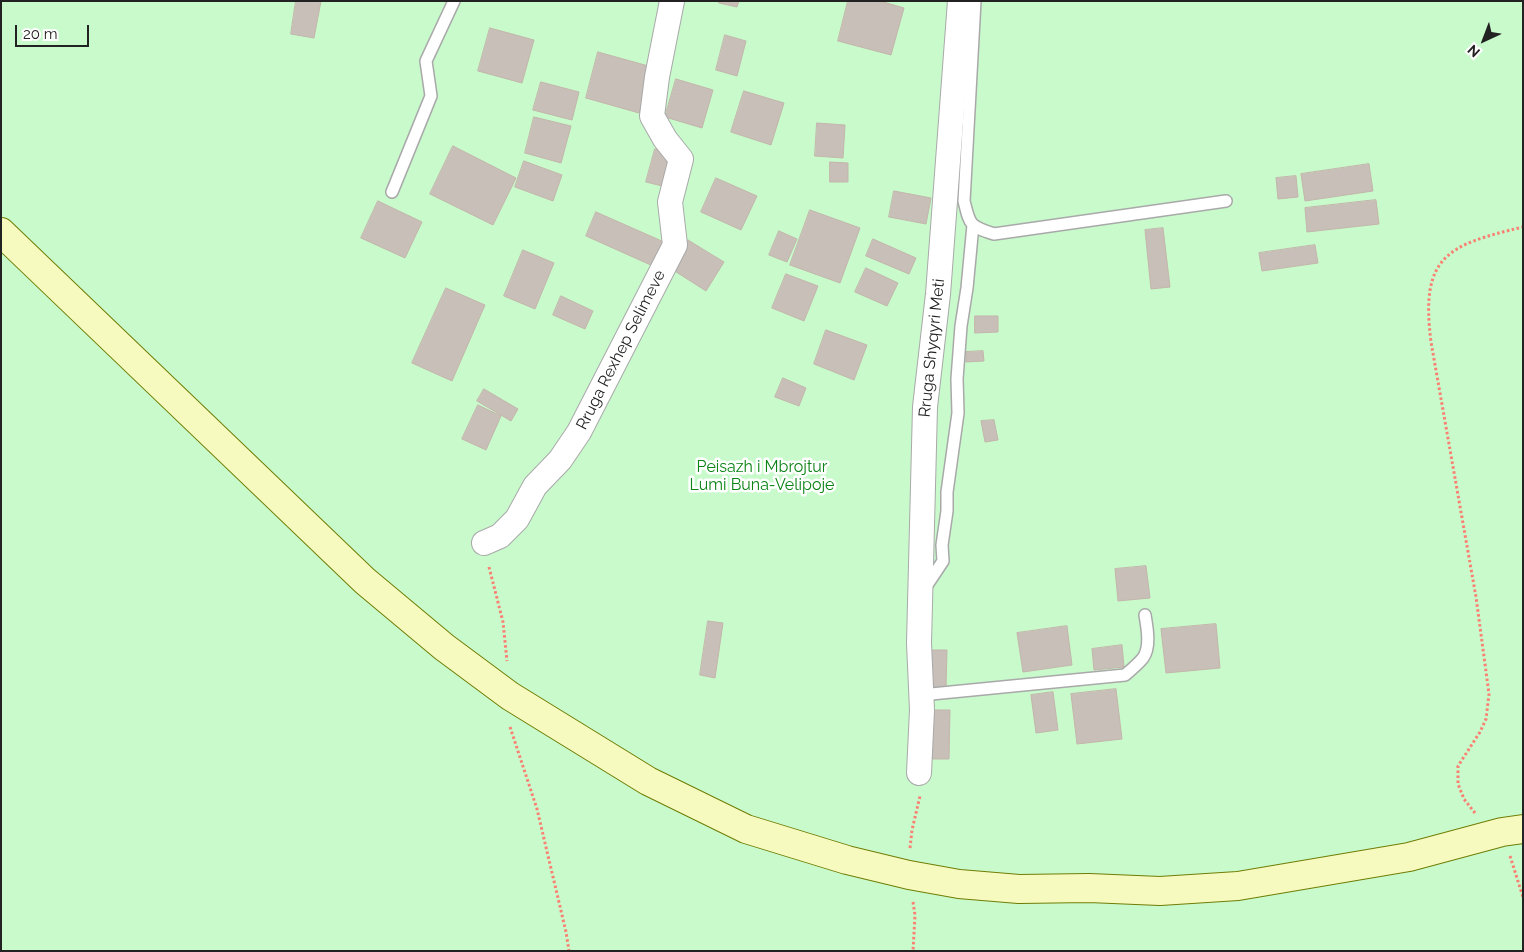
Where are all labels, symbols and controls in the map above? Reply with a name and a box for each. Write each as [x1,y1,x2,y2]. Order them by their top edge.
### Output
scale bar [18,15,91,47]
north arrow [1459,15,1509,65]
text: 20 m [23,25,58,43]
text: N [1464,41,1483,60]
street label: Rruga Rexhep Selimeve [572,267,670,433]
street label: Rruga Shyqyri Meti [915,278,949,418]
park label: Peisazh i Mbrojtur Lumi Buna-Velipoje [690,457,834,495]

